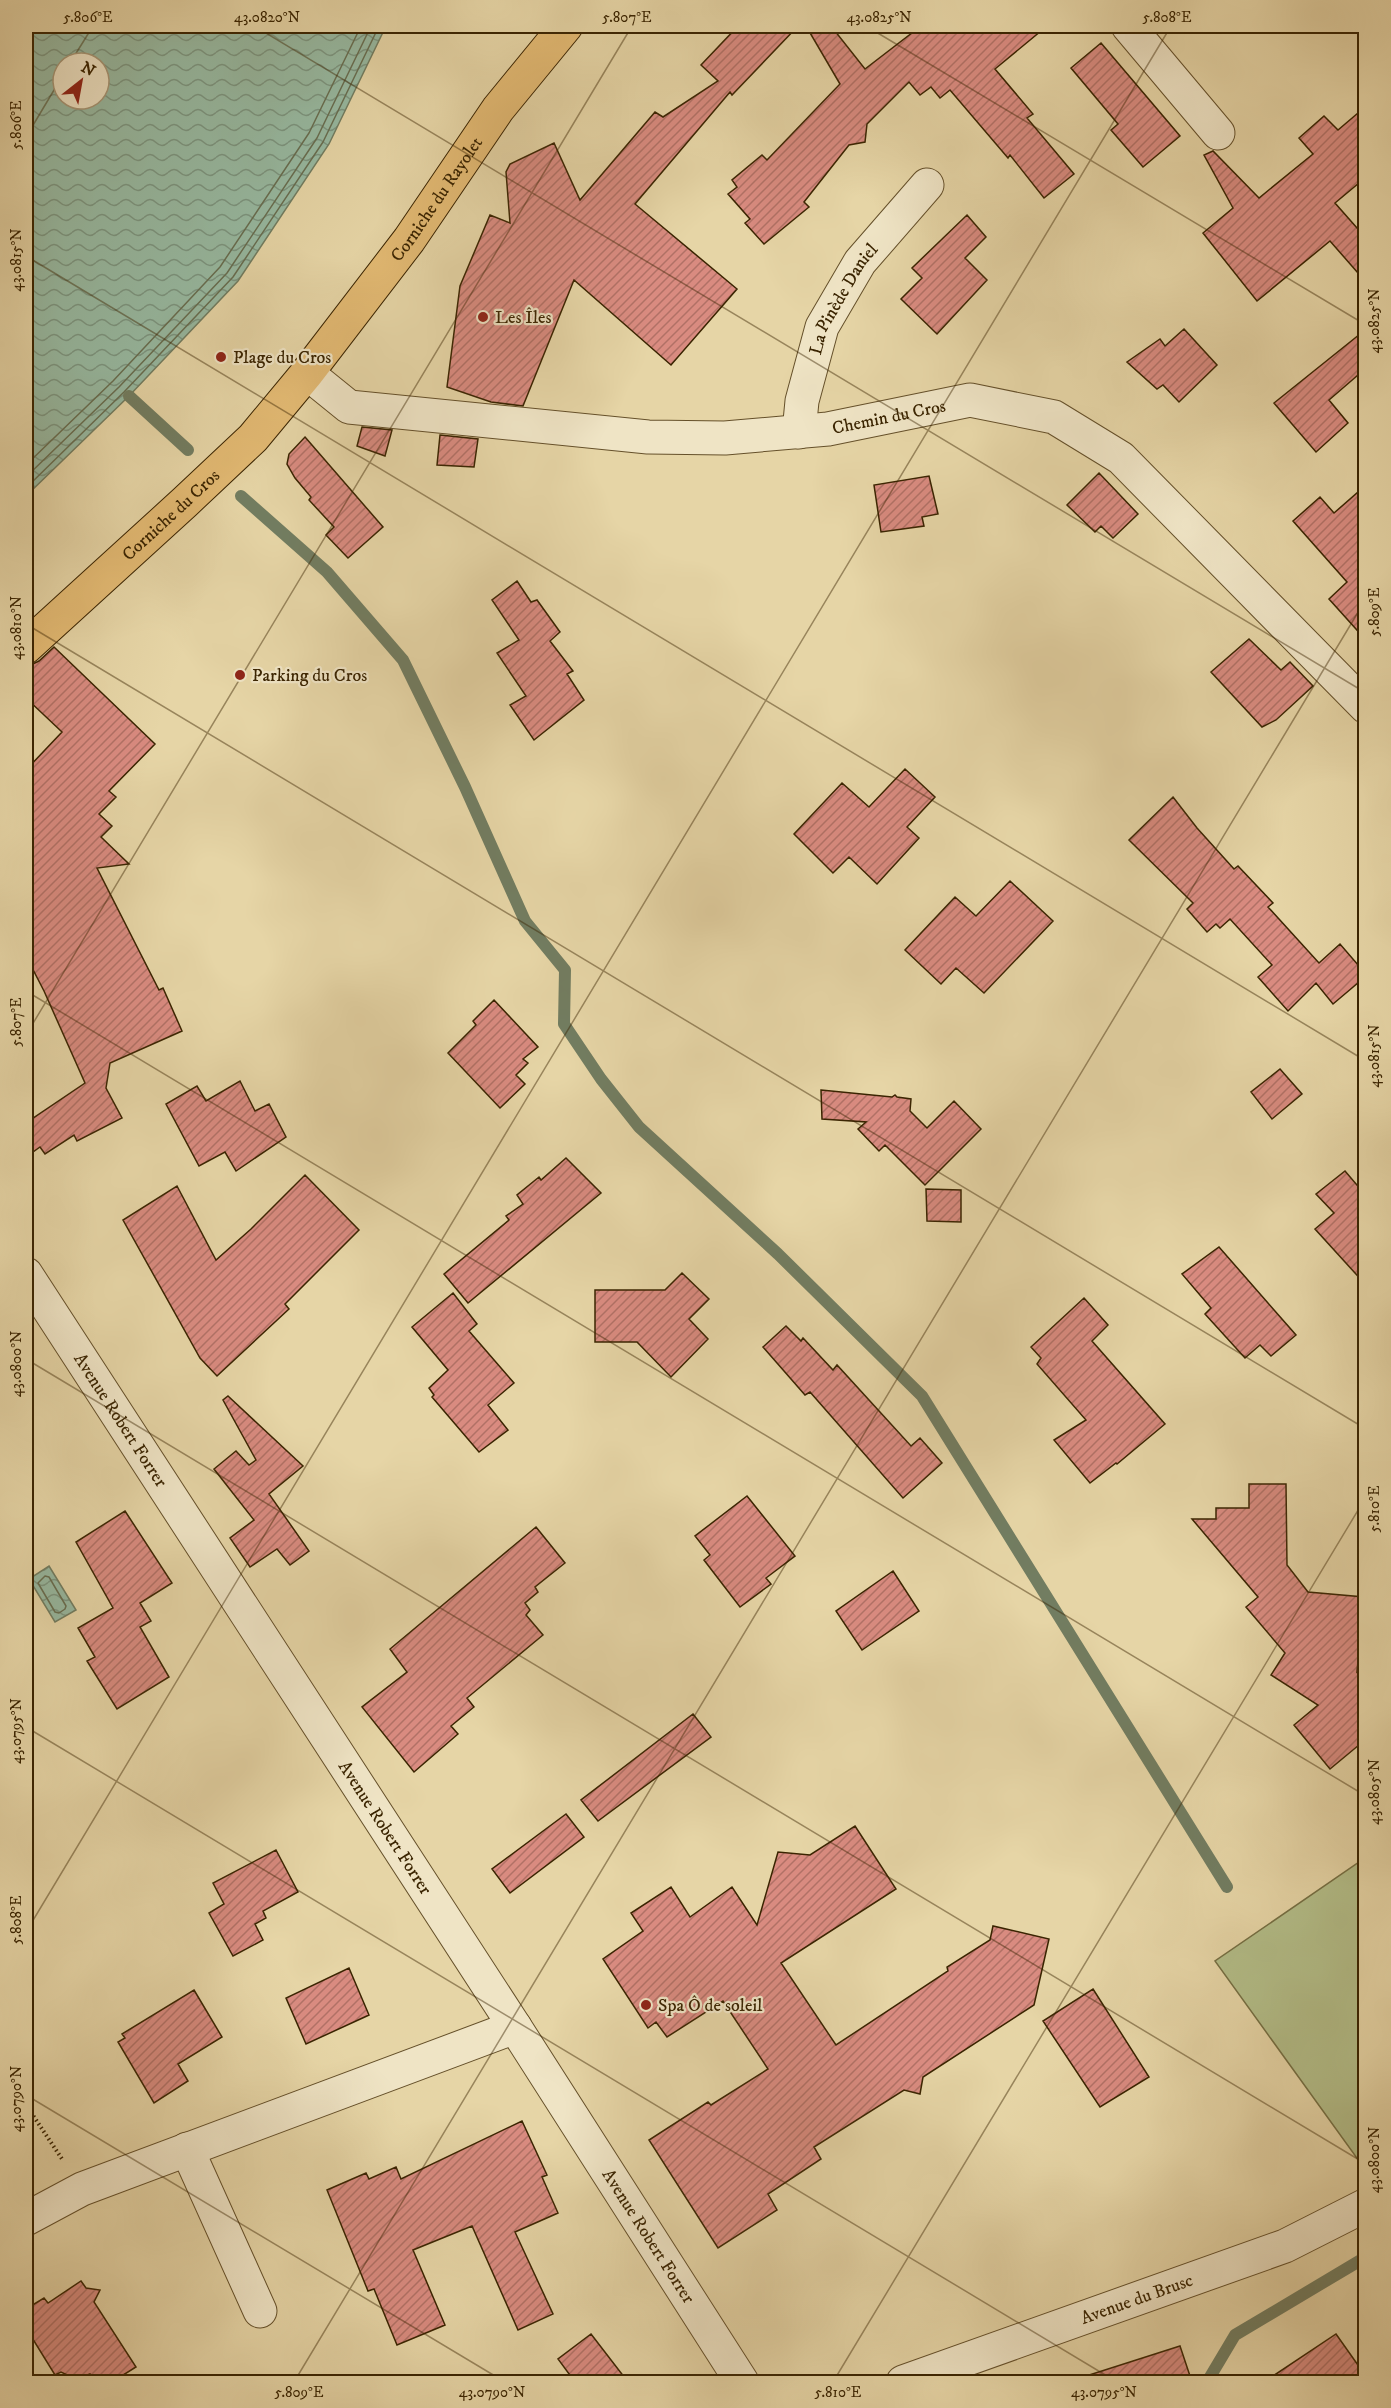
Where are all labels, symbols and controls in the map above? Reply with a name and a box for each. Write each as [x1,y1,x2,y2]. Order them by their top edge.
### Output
text: 5.806°E [63,8,113,27]
text: 43.0820°N [234,8,300,27]
text: 5.807°E [602,8,652,27]
text: 43.0825°N [846,8,912,27]
text: 5.808°E [1142,8,1192,27]
north arrow [51,51,111,111]
text: N [77,57,99,81]
text: 5.806°E [7,100,26,150]
street label: Corniche du Rayolet [386,133,488,266]
text: 43.0815°N [7,228,26,292]
street label: La Pinède Daniel [805,239,883,357]
text: 43.0825°N [1365,288,1384,354]
place label: Les Îles [495,307,552,329]
marker: Les Îles [476,310,490,324]
place label: Plage du Cros [233,347,331,369]
marker: Plage du Cros [214,350,228,364]
street label: Chemin du Cros [830,395,948,440]
street label: Corniche du Cros [118,465,225,566]
text: 5.809°E [1365,587,1384,637]
text: 43.0810°N [7,596,26,660]
place label: Parking du Cros [252,665,367,687]
marker: Parking du Cros [233,668,247,682]
text: 5.807°E [7,997,26,1047]
text: 43.0815°N [1365,1024,1384,1088]
text: 43.0800°N [7,1331,26,1397]
street label: Avenue Robert Forrer [68,1349,172,1492]
text: 5.810°E [1365,1485,1384,1533]
text: 43.0795°N [7,1698,26,1764]
street label: Avenue Robert Forrer [333,1757,436,1899]
text: 43.0805°N [1365,1759,1384,1825]
text: 5.808°E [7,1895,26,1945]
place label: Spa Ô de soleil [658,1995,763,2017]
marker: Spa Ô de soleil [639,1998,653,2012]
text: 43.0790°N [7,2066,26,2132]
text: 43.0800°N [1365,2127,1384,2193]
street label: Avenue Robert Forrer [597,2165,699,2308]
street label: Avenue du Brusc [1078,2270,1196,2330]
text: 5.809°E [274,2383,324,2402]
text: 43.0790°N [459,2383,525,2402]
text: 5.810°E [814,2383,862,2402]
text: 43.0795°N [1071,2383,1137,2402]

